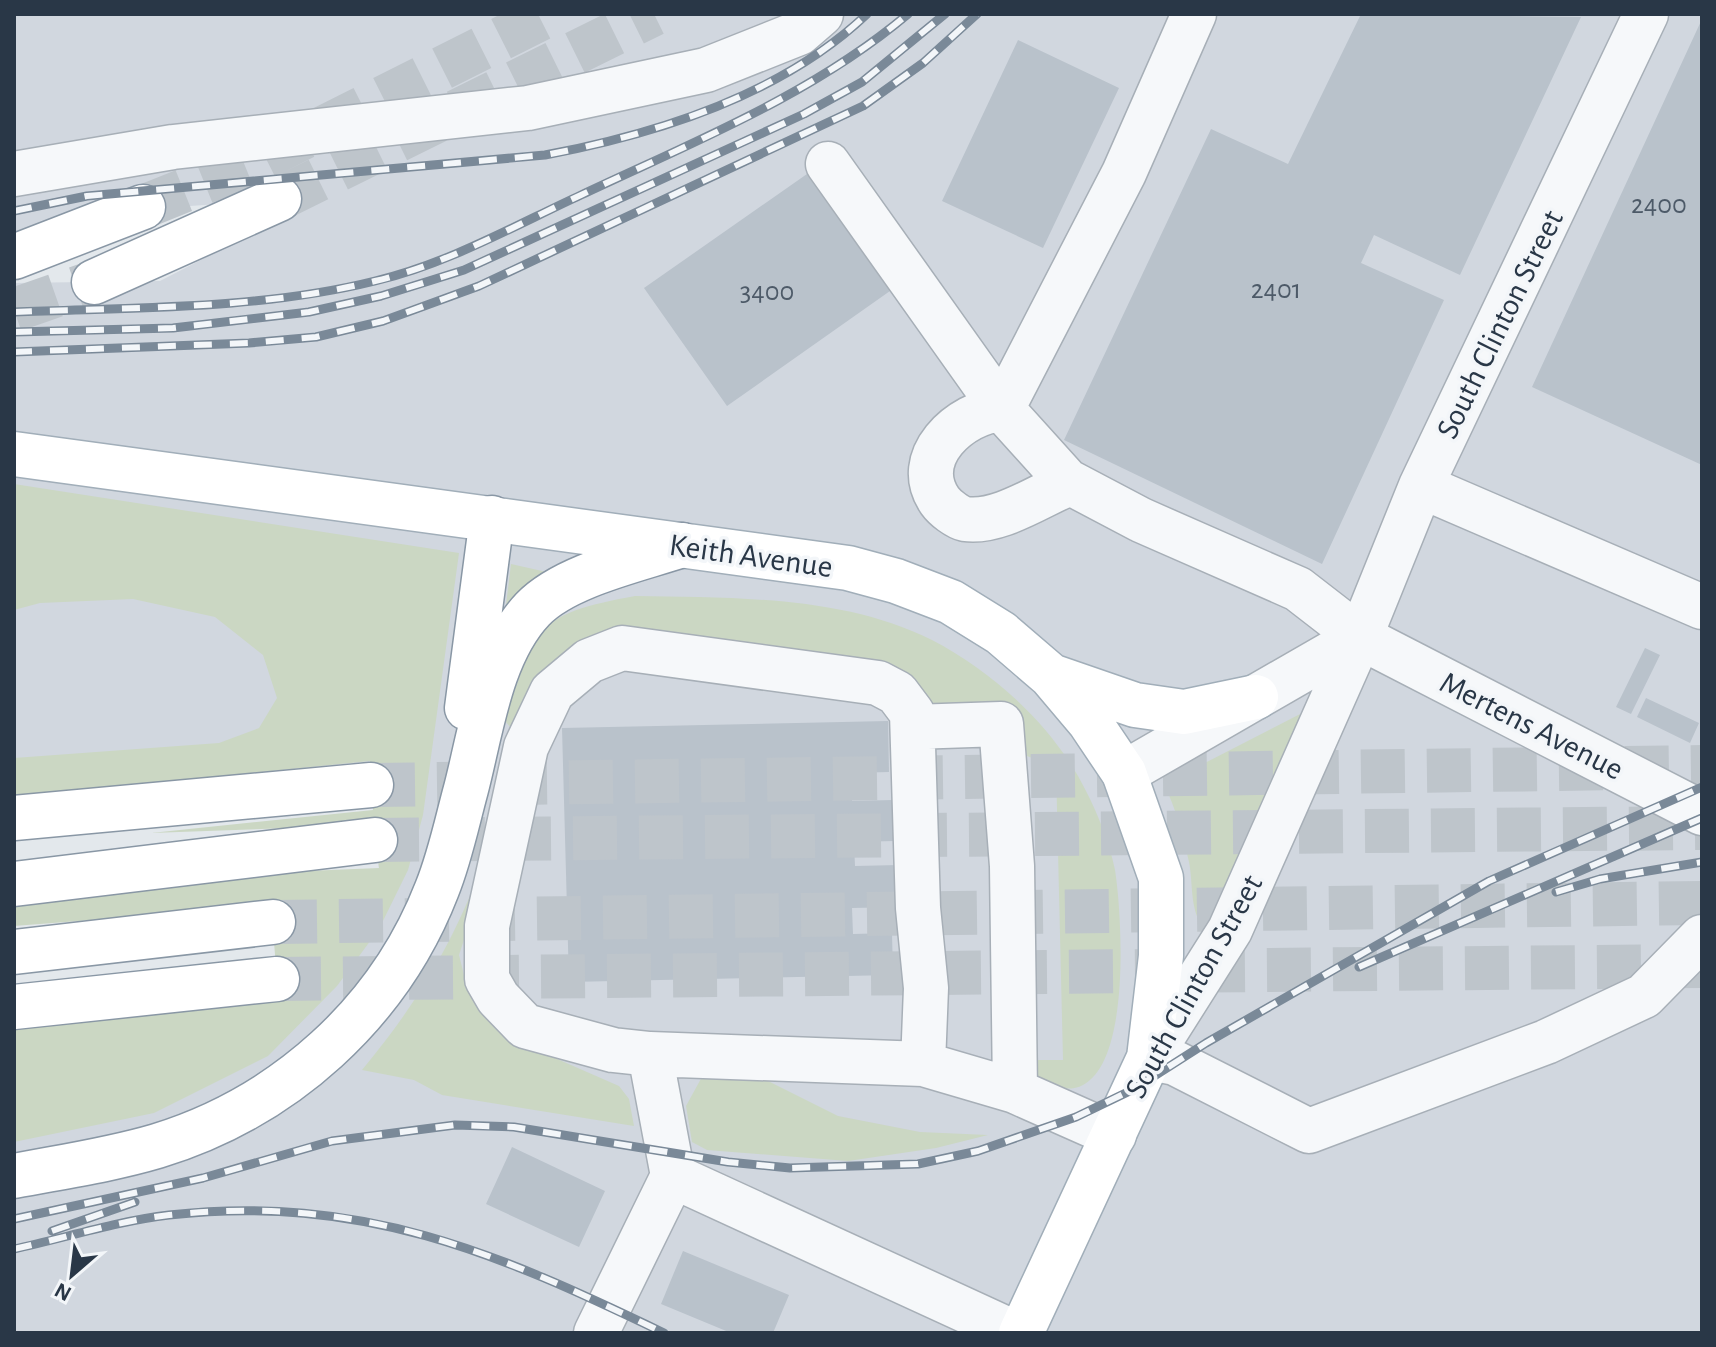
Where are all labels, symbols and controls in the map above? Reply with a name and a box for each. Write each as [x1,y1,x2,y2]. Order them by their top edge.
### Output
house number: 2400 [1631,191,1687,219]
street label: South Clinton Street [1431,205,1569,444]
house number: 2401 [1251,276,1301,304]
house number: 3400 [740,278,794,306]
street label: Keith Avenue [667,529,835,583]
street label: Mertens Avenue [1435,666,1628,786]
street label: South Clinton Street [1119,870,1268,1103]
north arrow [32,1235,112,1315]
text: N [51,1278,75,1305]

